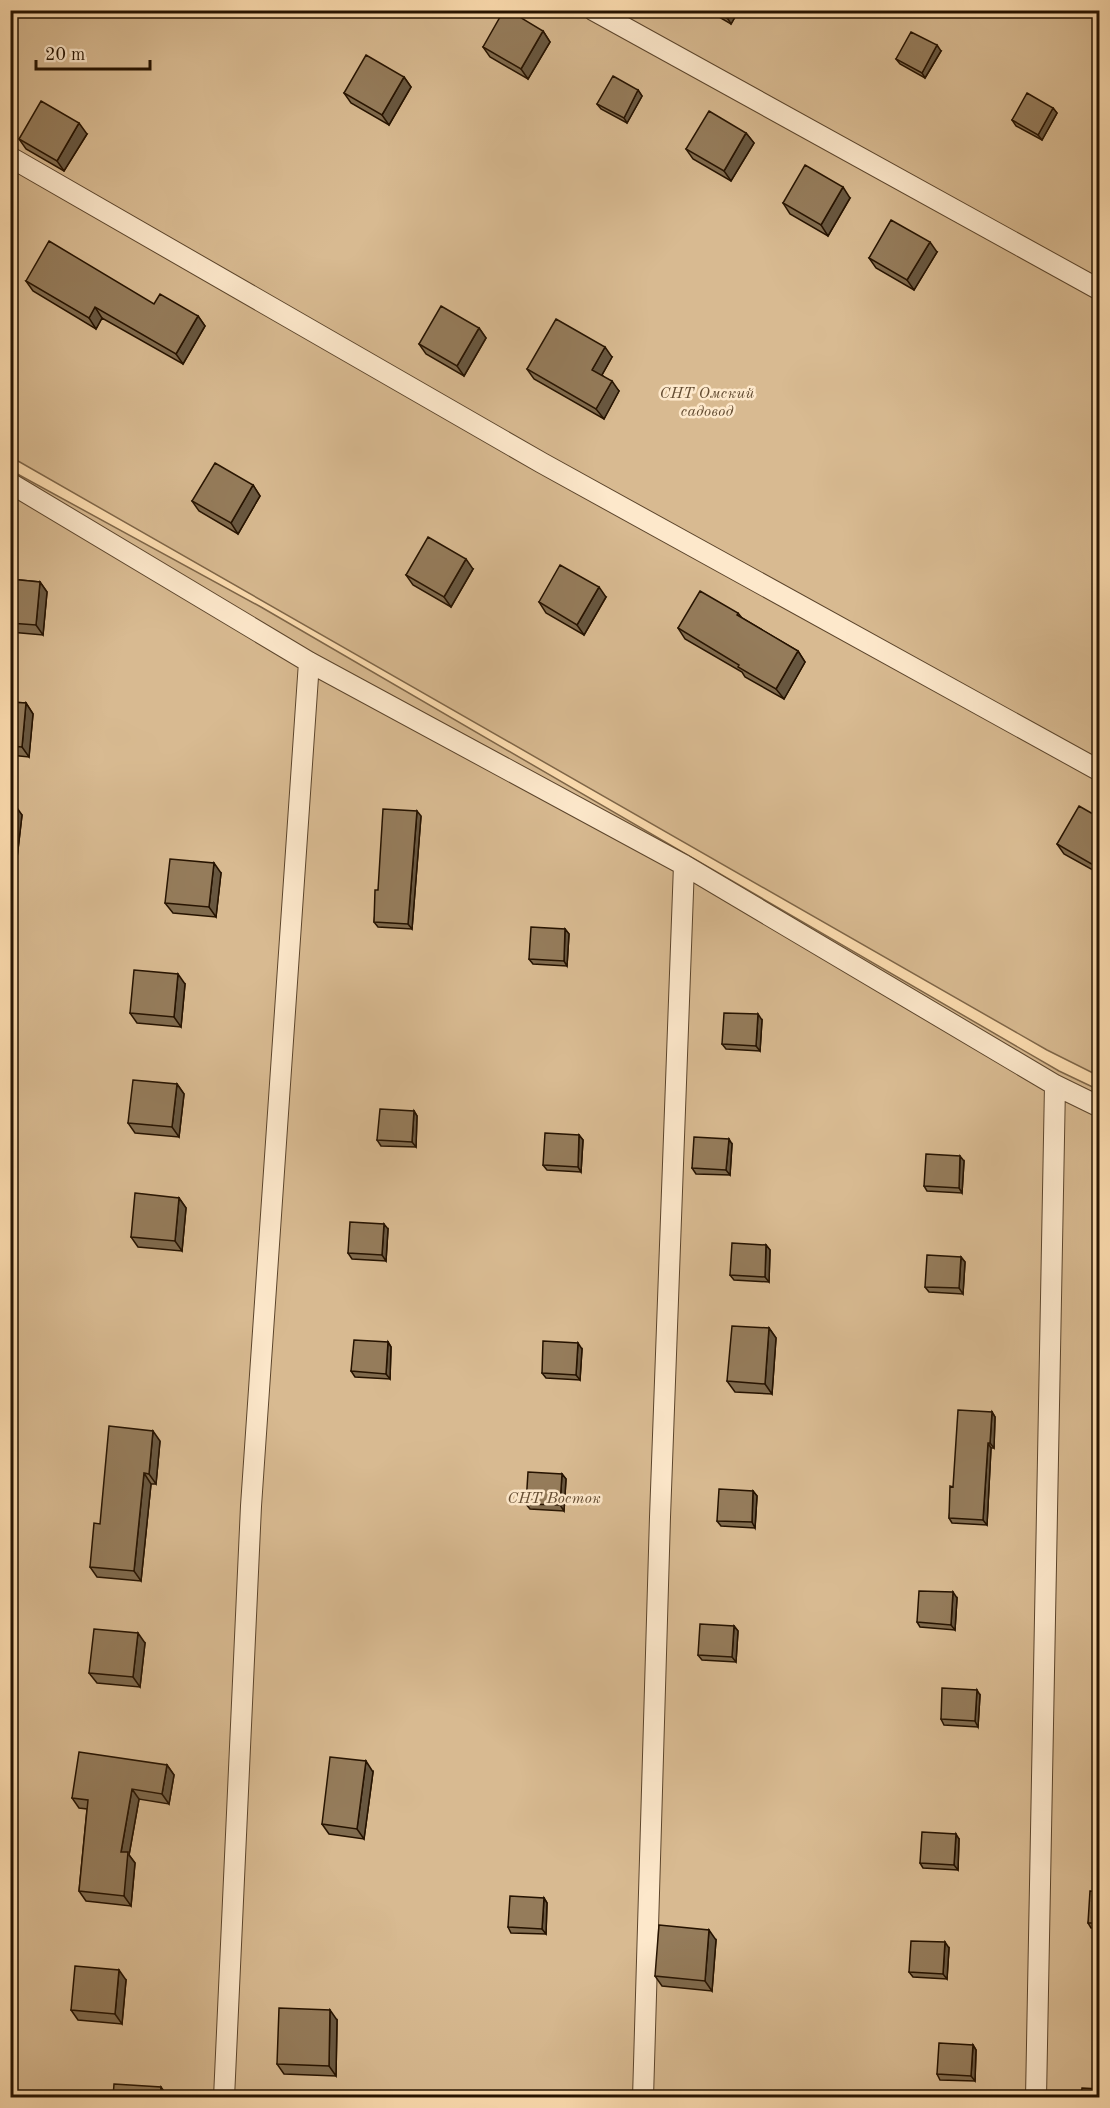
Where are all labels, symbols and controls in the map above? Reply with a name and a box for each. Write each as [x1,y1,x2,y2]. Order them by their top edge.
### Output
scale bar [36,33,150,71]
text: 20 m [45,46,85,64]
park label: СНТ Омский садовод [660,386,754,420]
park label: СНТ Восток [507,1491,601,1507]

